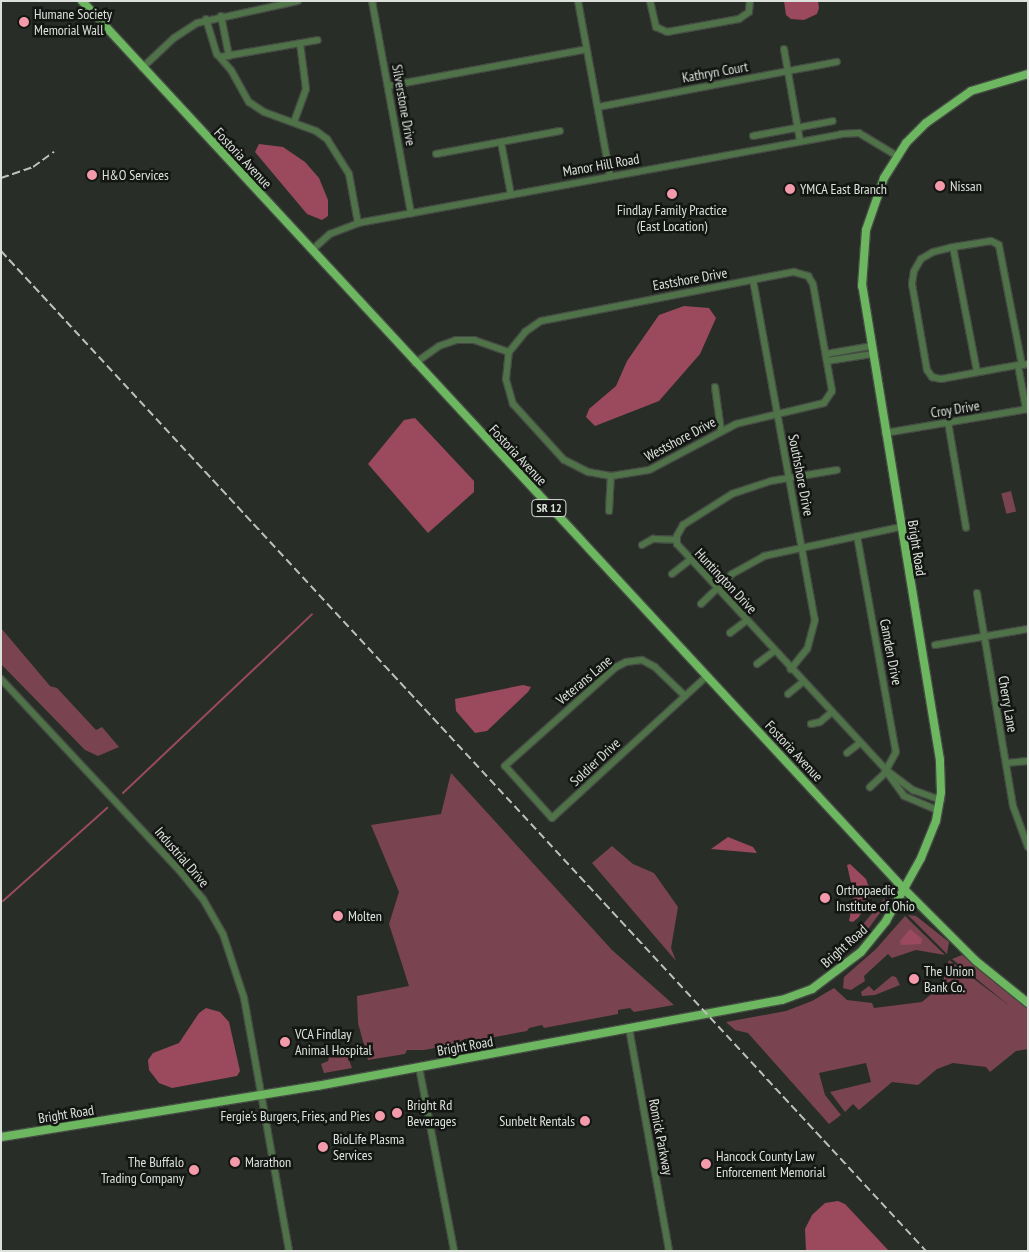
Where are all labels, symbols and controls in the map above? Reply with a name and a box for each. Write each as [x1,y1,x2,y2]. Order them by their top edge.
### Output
place label: Humane Society Memorial Wall [34,6,112,38]
marker: Humane Society Memorial Wall [18,16,30,28]
street label: Kathryn Court [681,58,749,86]
street label: Silverstone Drive [389,63,419,147]
street label: Fostoria Avenue [211,124,275,192]
street label: Manor Hill Road [561,150,641,180]
place label: H&O Services [102,167,169,183]
marker: H&O Services [86,169,98,181]
place label: Nissan [950,178,982,194]
marker: Nissan [934,180,946,192]
place label: YMCA East Branch [800,181,887,197]
marker: YMCA East Branch [784,183,796,195]
marker: Findlay Family Practice (East Location) [666,188,678,200]
place label: Findlay Family Practice (East Location) [617,202,727,234]
street label: Eastshore Drive [652,264,728,294]
street label: Croy Drive [929,397,981,421]
street label: Westshore Drive [642,413,718,465]
street label: Fostoria Avenue [486,421,550,489]
street label: Southshore Drive [785,433,817,517]
road number: SR 12 [530,498,568,518]
street label: Bright Road [904,519,930,577]
street label: Huntington Drive [692,545,760,617]
street label: Camden Drive [876,617,906,687]
street label: Veterans Lane [553,652,615,708]
street label: Cherry Lane [995,674,1021,734]
street label: Fostoria Avenue [762,717,826,785]
street label: Soldier Drive [566,735,624,789]
street label: Industrial Drive [151,823,213,891]
place label: Orthopaedic Institute of Ohio [836,882,915,914]
marker: Orthopaedic Institute of Ohio [818,891,832,905]
place label: Molten [348,908,382,924]
marker: Molten [332,910,344,922]
street label: Bright Road [817,921,871,971]
place label: The Union Bank Co. [924,963,974,996]
marker: The Union Bank Co. [908,973,920,985]
place label: VCA Findlay Animal Hospital [295,1026,372,1058]
street label: Bright Road [436,1033,494,1059]
marker: VCA Findlay Animal Hospital [279,1036,291,1048]
place label: Bright Rd Beverages [407,1097,456,1130]
street label: Romick Parkway [645,1097,677,1177]
street label: Bright Road [37,1101,95,1127]
marker: Bright Rd Beverages [391,1107,403,1119]
place label: Fergie's Burgers, Fries, and Pies [219,1108,370,1124]
marker: Fergie's Burgers, Fries, and Pies [374,1110,386,1122]
place label: Sunbelt Rentals [499,1113,575,1129]
marker: Sunbelt Rentals [579,1115,591,1127]
place label: BioLife Plasma Services [333,1131,404,1164]
marker: BioLife Plasma Services [317,1141,329,1153]
place label: Hancock County Law Enforcement Memorial [716,1148,826,1180]
place label: The Buffalo Trading Company [101,1154,184,1186]
place label: Marathon [245,1154,291,1170]
marker: Marathon [229,1156,241,1168]
marker: Hancock County Law Enforcement Memorial [700,1158,712,1170]
marker: The Buffalo Trading Company [188,1164,200,1176]

